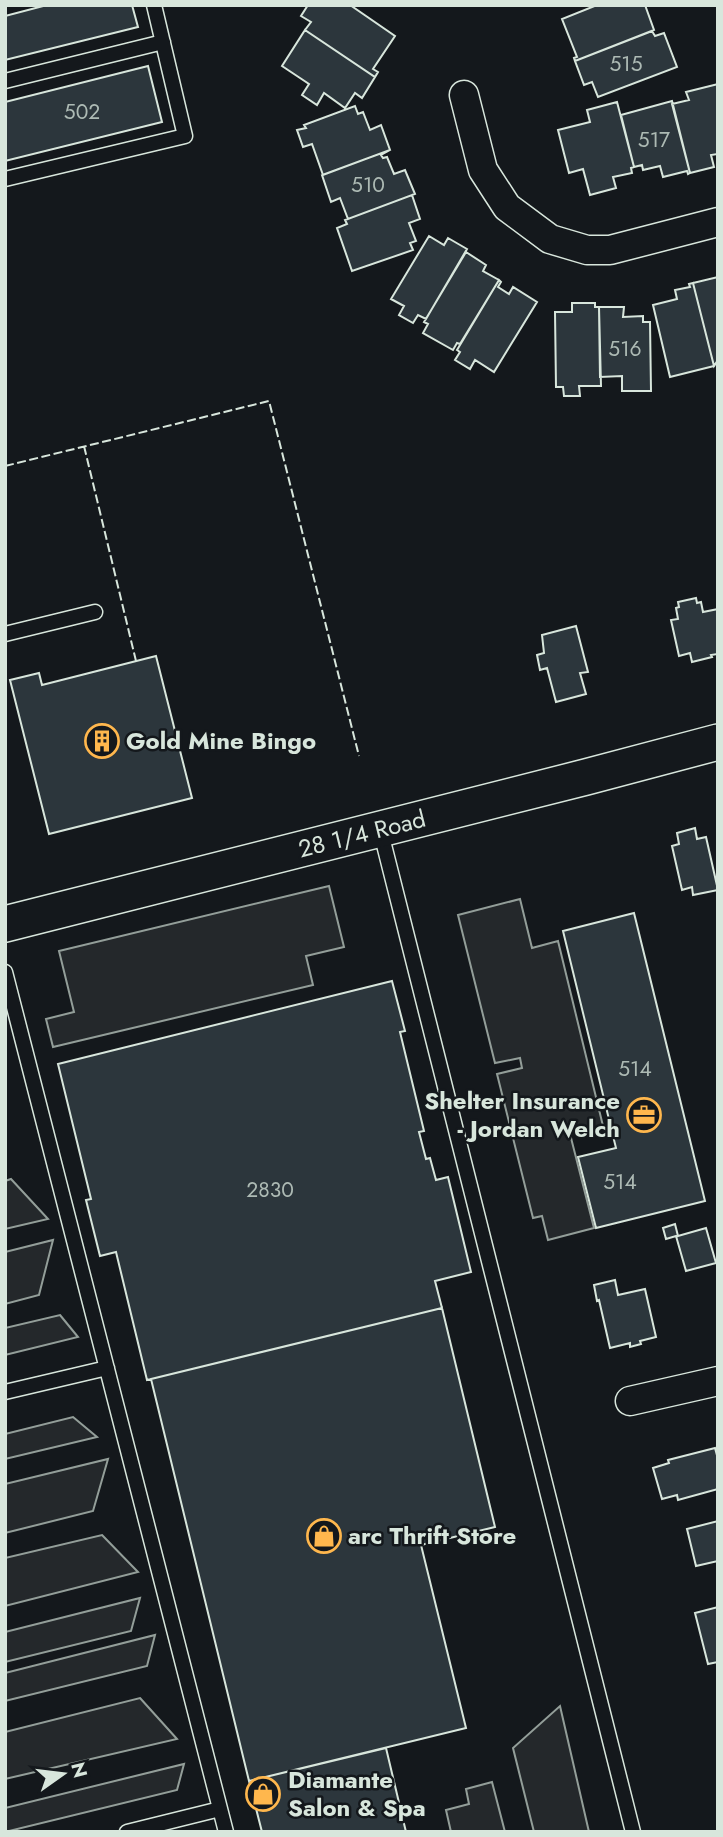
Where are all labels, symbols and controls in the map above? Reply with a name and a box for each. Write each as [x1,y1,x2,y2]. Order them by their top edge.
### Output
house number: 515 [609,49,643,79]
house number: 502 [64,97,100,127]
house number: 517 [638,125,670,155]
house number: 510 [351,170,385,200]
house number: 516 [608,334,642,364]
building icon: Gold Mine Bingo [83,722,121,760]
place label: Gold Mine Bingo [126,723,316,758]
street label: 28 1/4 Road [295,801,429,866]
house number: 514 [618,1054,652,1084]
place label: Shelter Insurance - Jordan Welch [424,1083,620,1146]
office icon: Shelter Insurance - Jordan Welch [625,1096,663,1134]
house number: 514 [603,1167,637,1197]
house number: 2830 [246,1175,294,1205]
shop icon: arc Thrift Store [305,1517,343,1555]
place label: arc Thrift Store [348,1518,516,1553]
north arrow [28,1739,98,1809]
text: N [64,1759,94,1781]
place label: Diamante Salon & Spa [288,1762,426,1825]
shop icon: Diamante Salon & Spa [244,1775,282,1813]

